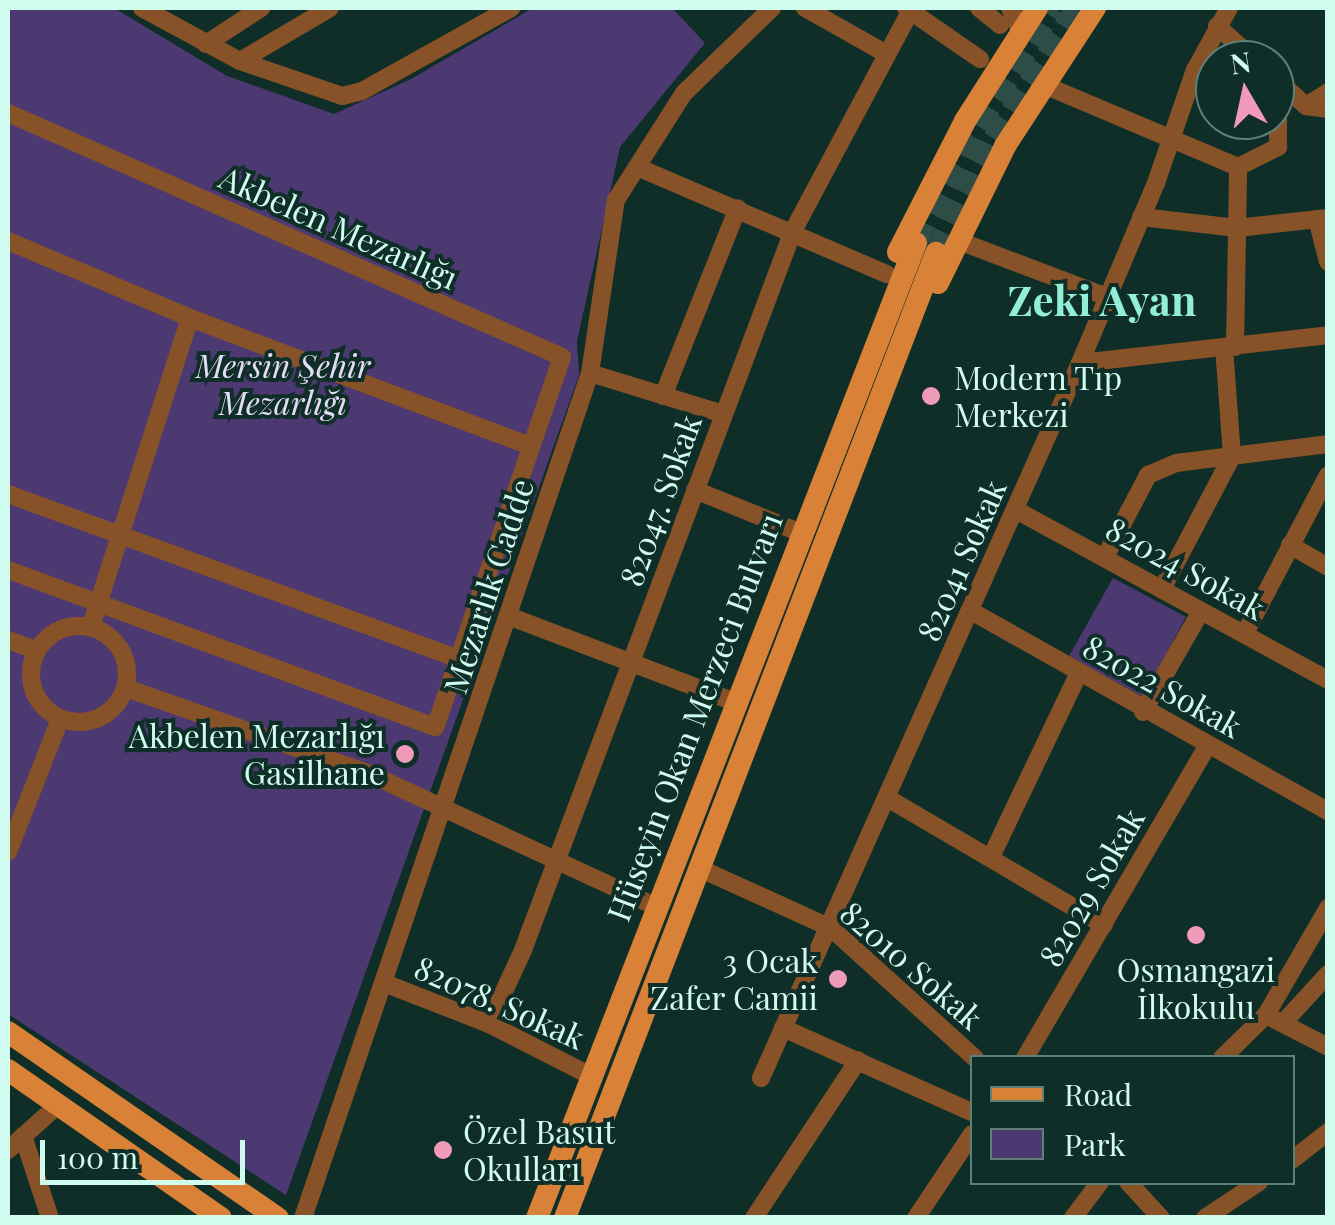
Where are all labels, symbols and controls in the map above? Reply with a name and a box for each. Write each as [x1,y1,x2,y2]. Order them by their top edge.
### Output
north arrow [1195,40,1295,140]
text: N [1228,42,1253,82]
street label: Akbelen Mezarlığı [214,157,464,297]
district label: Zeki Ayan [1007,274,1197,324]
park label: Mersin Şehir Mezarlığı [196,347,370,422]
place label: Modern Tıp Merkezi [954,359,1123,434]
marker: Modern Tıp Merkezi [918,383,944,409]
street label: 82047. Sokak [611,409,709,591]
street label: Mezarlık Cadde [435,474,541,698]
street label: 82041 Sokak [908,474,1014,646]
street label: Hüseyin Okan Merzeci Bulvarı [598,508,790,926]
street label: 82024 Sokak [1100,509,1272,627]
street label: 82022 Sokak [1077,627,1249,745]
place label: Akbelen Mezarlığı Gasilhane [129,717,385,792]
marker: Akbelen Mezarlığı Gasilhane [394,743,416,765]
street label: 82029 Sokak [1030,801,1152,973]
street label: 82010 Sokak [833,893,991,1037]
marker: Osmangazi İlkokulu [1185,924,1207,946]
place label: 3 Ocak Zafer Camii [649,942,818,1017]
street label: 82078. Sokak [409,947,591,1057]
place label: Osmangazi İlkokulu [1117,951,1275,1026]
marker: 3 Ocak Zafer Camii [827,968,849,990]
legend [970,1055,1295,1185]
text: Road [1064,1074,1132,1114]
place label: Özel Basut Okulları [463,1113,615,1188]
scale bar [45,1120,250,1182]
text: Park [1064,1124,1126,1164]
text: 100 m [57,1137,138,1177]
marker: Özel Basut Okulları [432,1139,454,1161]

